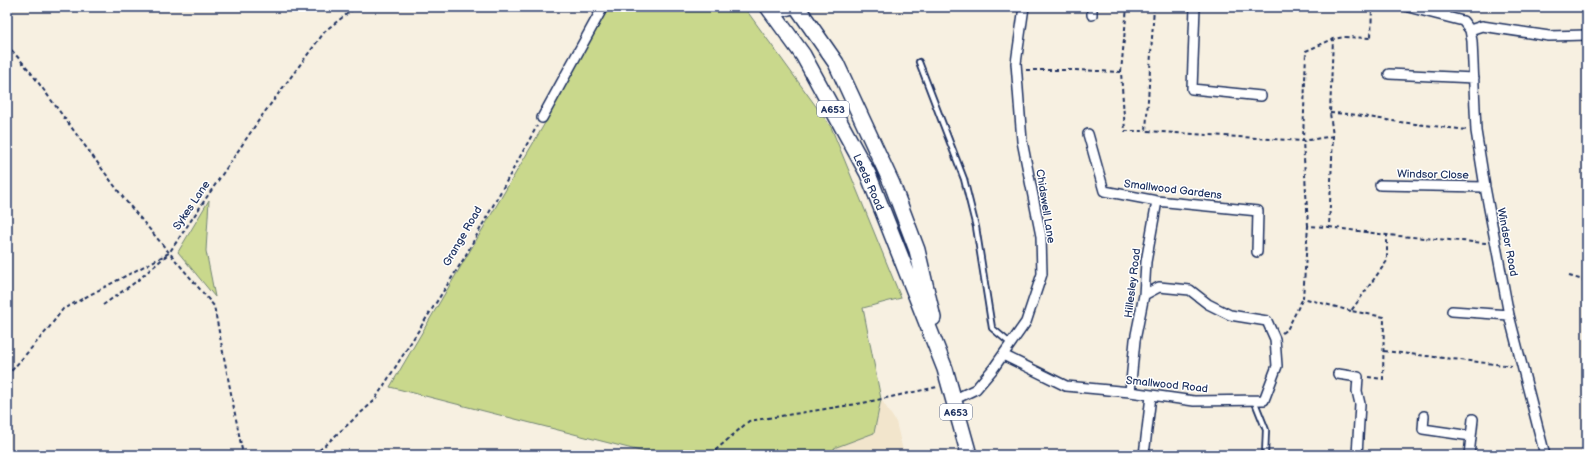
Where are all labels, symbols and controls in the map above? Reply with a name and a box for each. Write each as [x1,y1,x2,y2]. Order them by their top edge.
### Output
road number: A653 [817,101,849,117]
street label: Leeds Road [850,152,887,212]
street label: Windsor Close [1397,167,1469,182]
street label: Chidswell Lane [1033,168,1058,245]
street label: Smallwood Gardens [1123,177,1223,202]
street label: Sykes Lane [170,178,213,232]
street label: Grange Road [440,204,485,268]
street label: Windsor Road [1494,207,1521,278]
street label: Hillesley Road [1122,248,1143,319]
street label: Smallwood Road [1125,374,1209,395]
road number: A653 [940,404,972,420]

